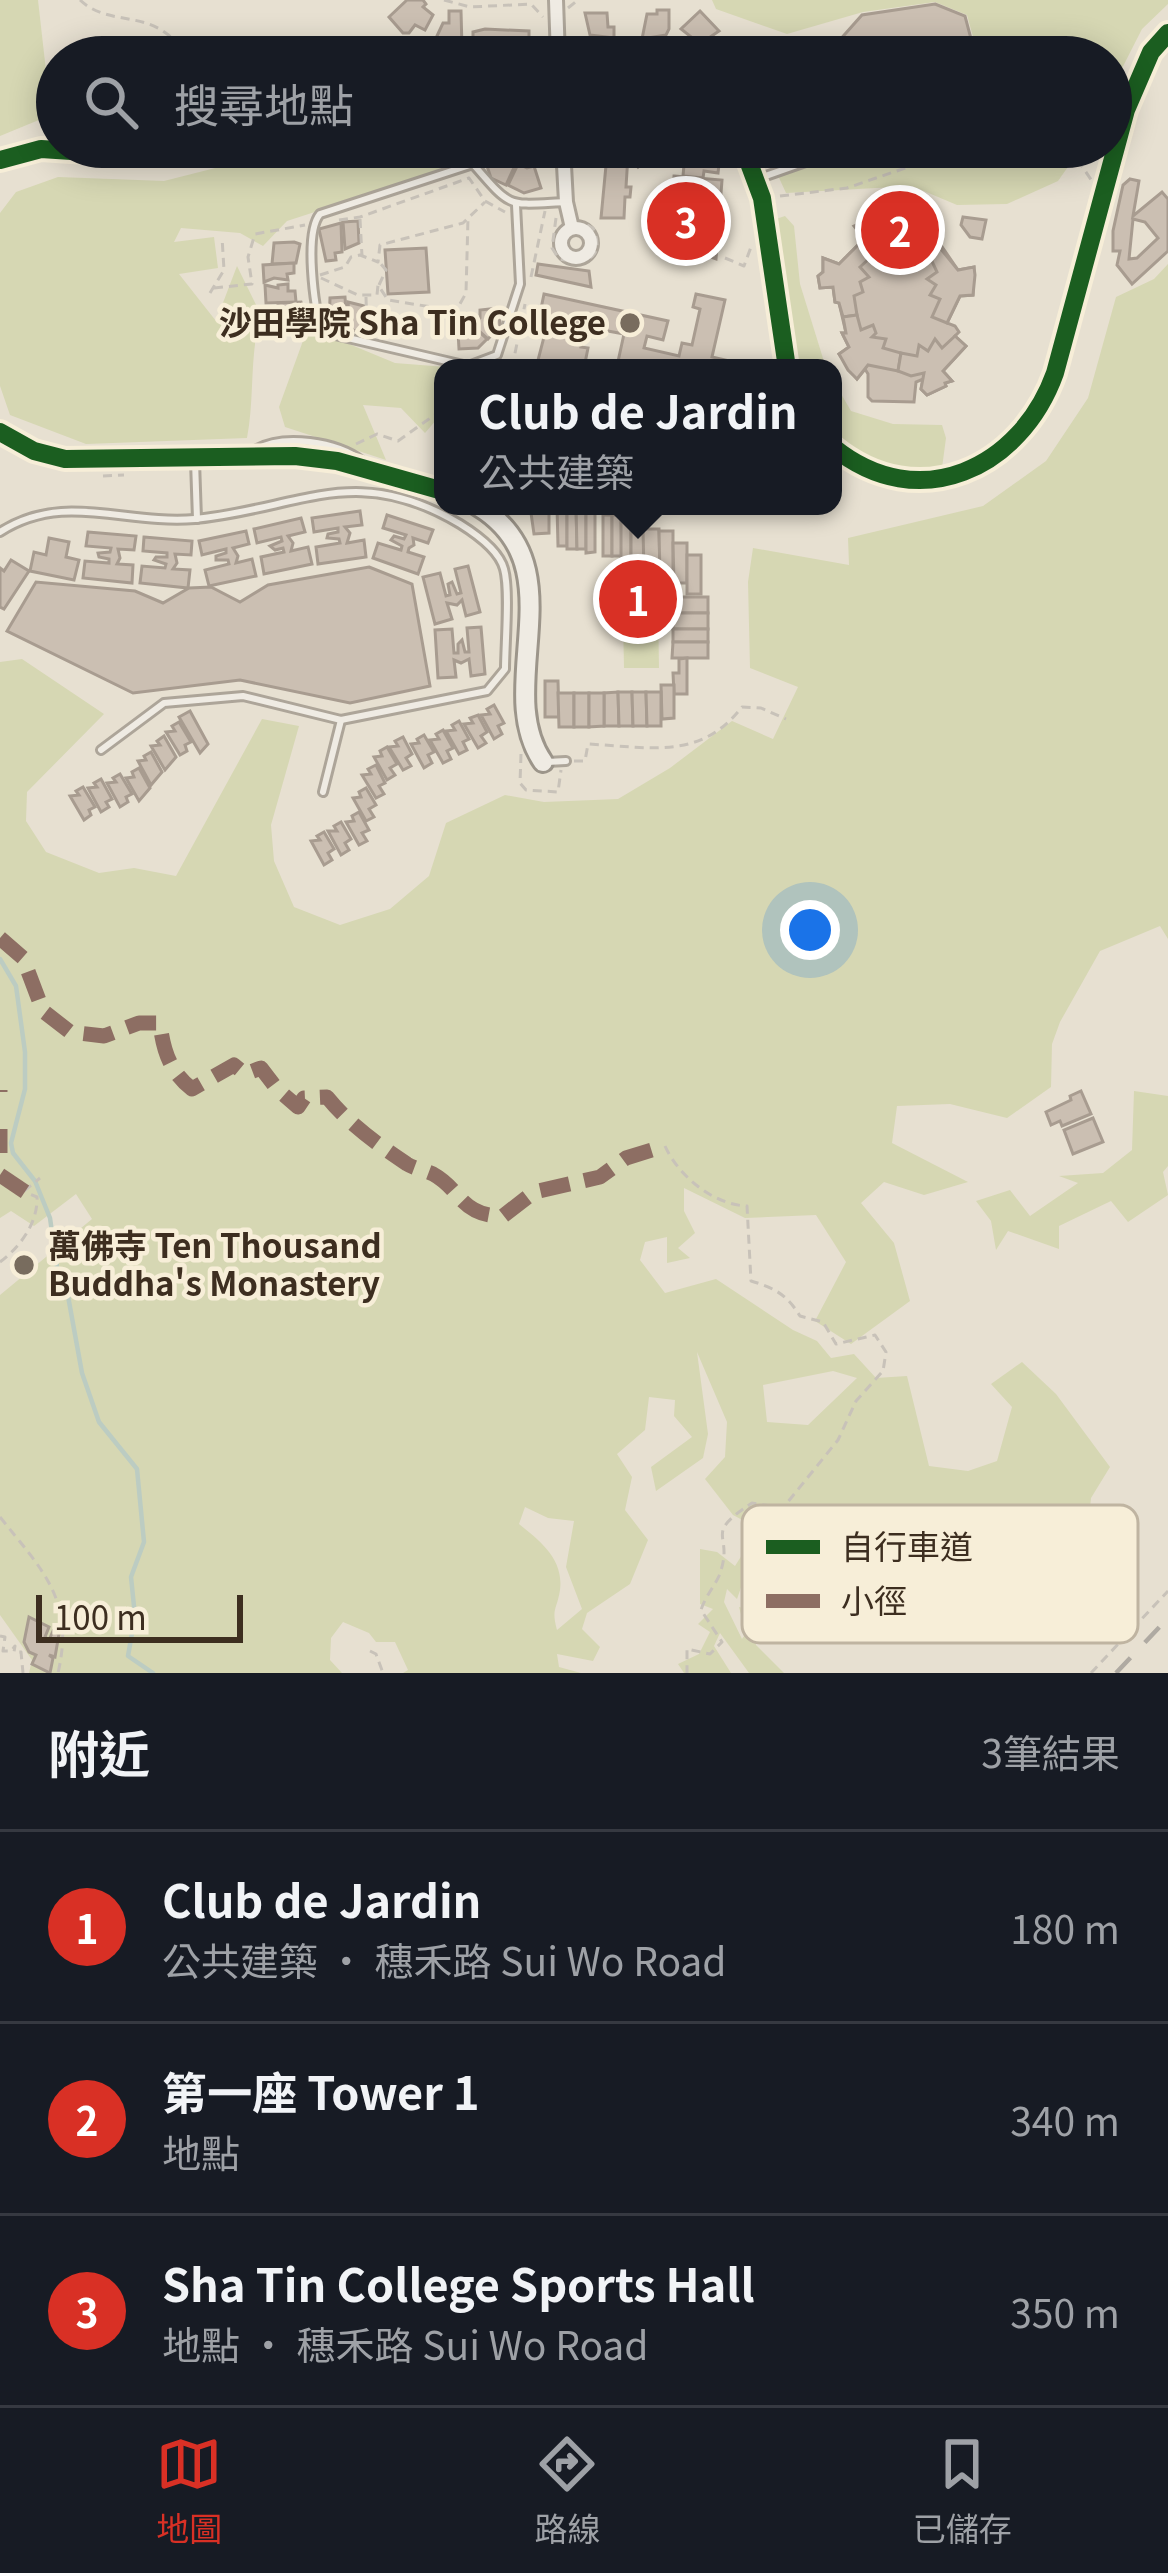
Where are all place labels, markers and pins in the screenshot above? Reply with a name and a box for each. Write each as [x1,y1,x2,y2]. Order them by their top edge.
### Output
pin: 3 [647,176,725,266]
pin: 2 [861,185,939,275]
place label: 沙田學院 Sha Tin College [219,297,606,345]
marker: 沙田學院 Sha Tin College [617,310,643,336]
pin: 1 [599,554,677,644]
place label: 萬佛寺 Ten Thousand Buddha's Monastery [48,1220,382,1306]
marker: 萬佛寺 Ten Thousand Buddha's Monastery [11,1252,37,1278]

